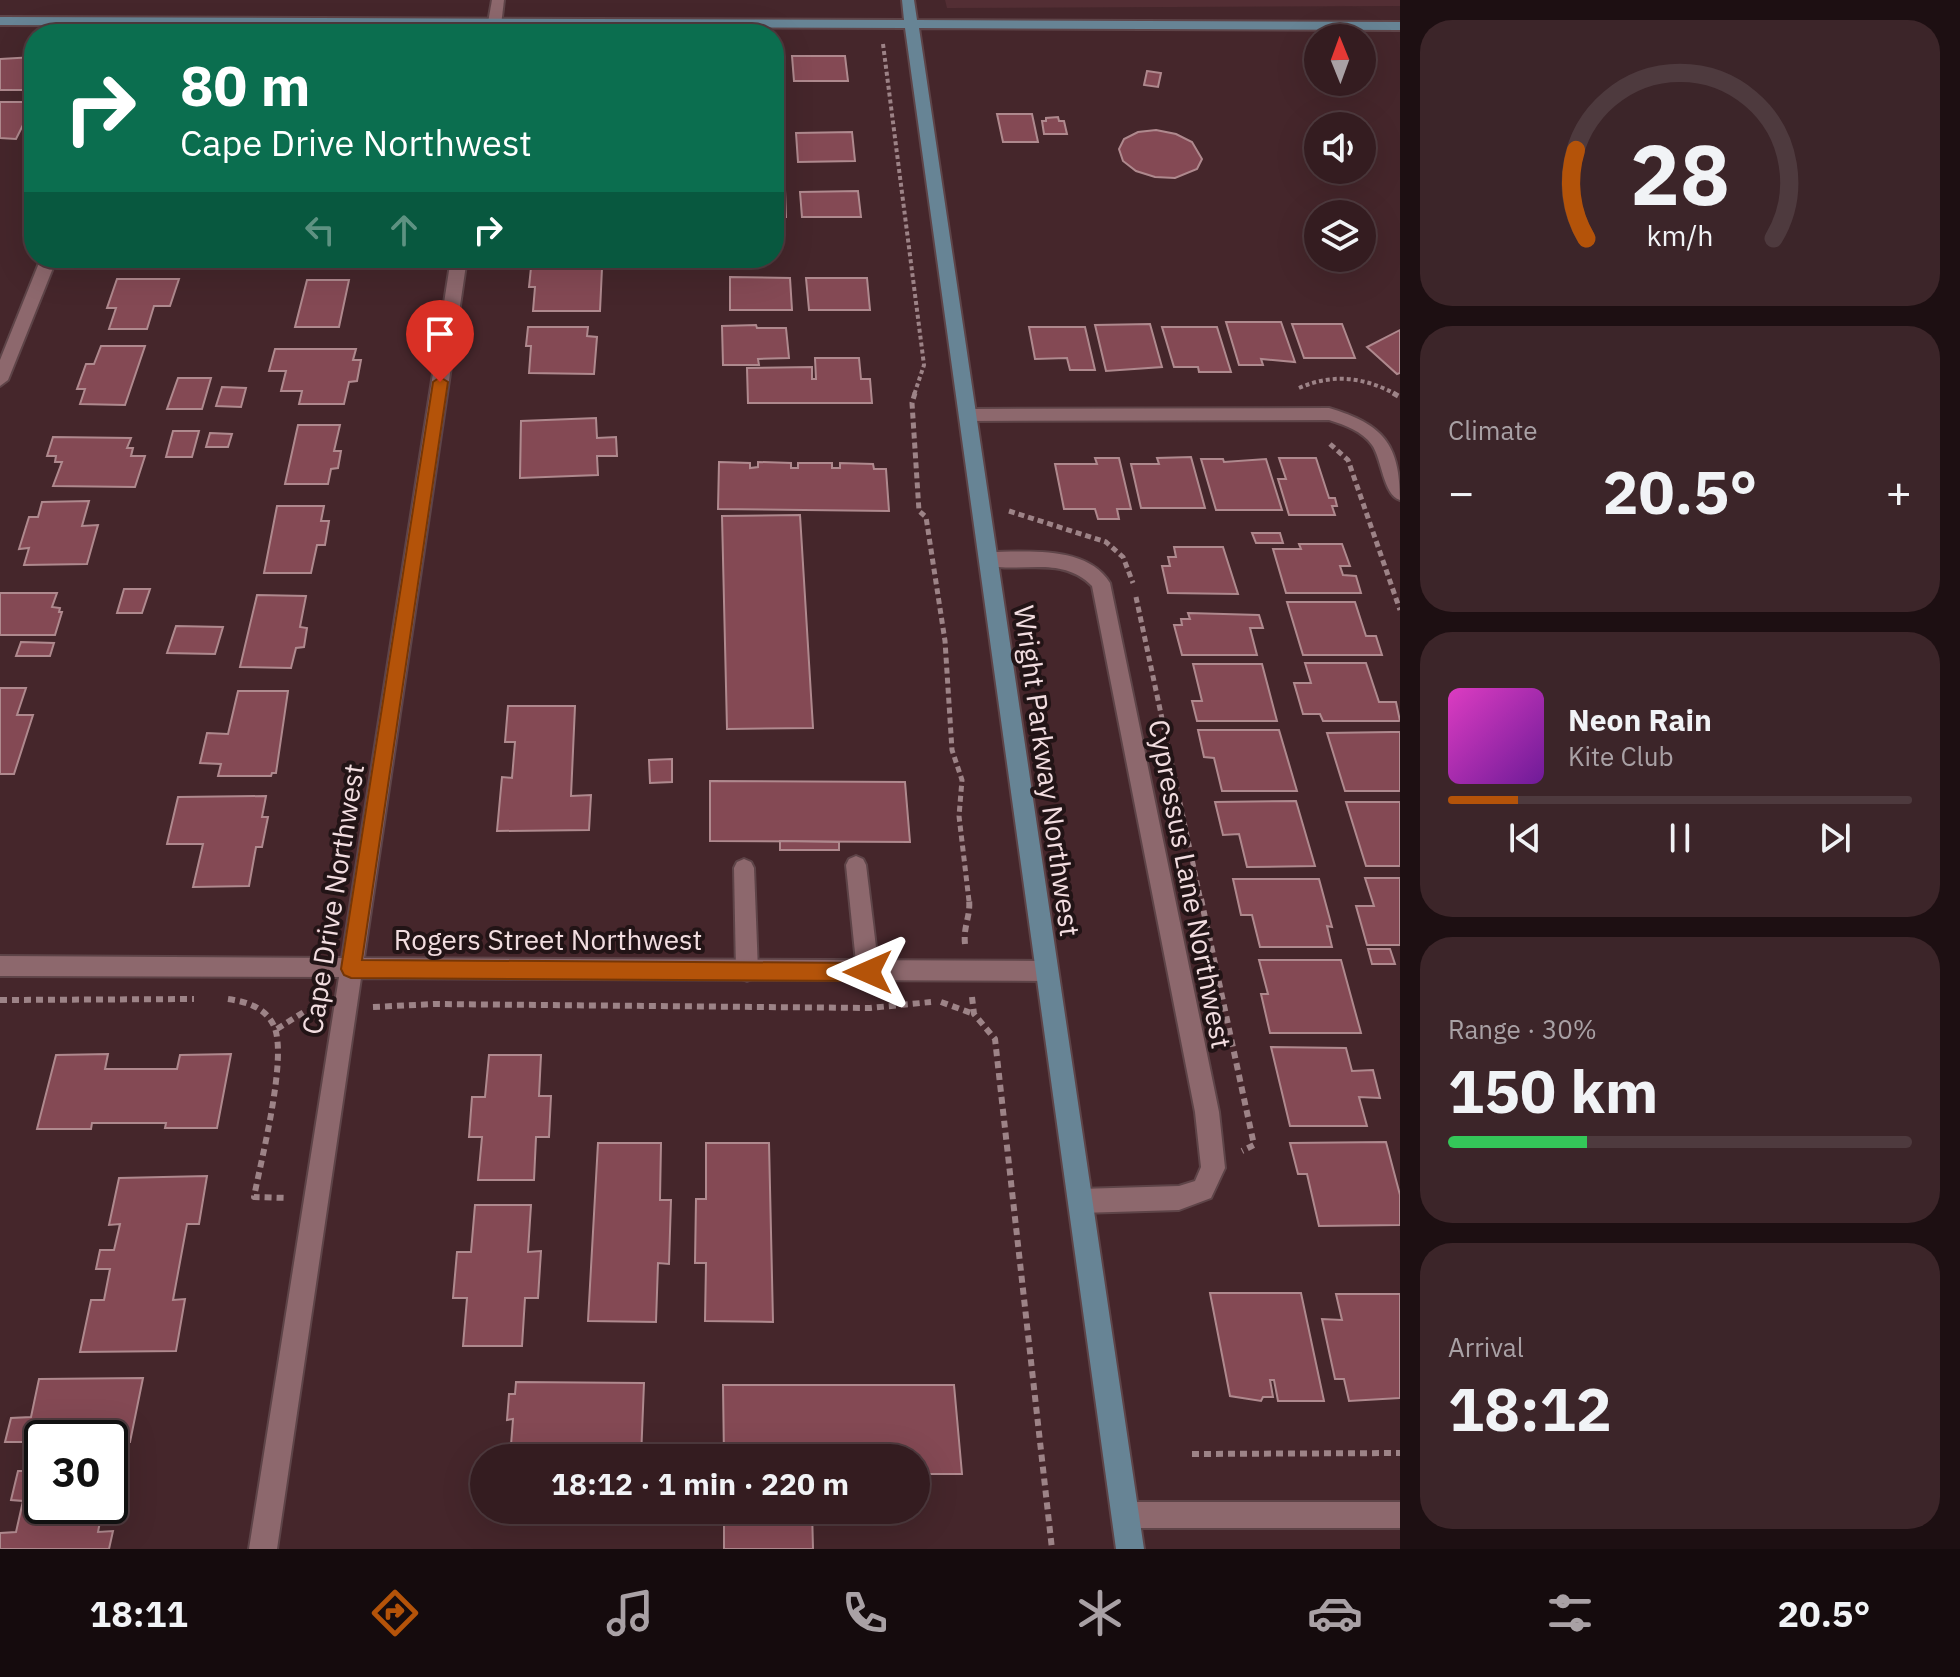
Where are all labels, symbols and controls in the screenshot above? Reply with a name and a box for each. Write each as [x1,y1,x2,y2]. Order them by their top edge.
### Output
north arrow [1304,24,1376,96]
map controls [1304,24,1376,272]
text: 80 m [180,49,310,121]
icon: right [48,56,152,160]
button: sound [1304,112,1376,184]
text: Cape Drive Northwest [180,119,532,166]
text: 28 [1630,119,1730,227]
button: layers [1304,200,1376,272]
icon: left [298,208,342,252]
icon: ahead [382,208,426,252]
icon: right [466,208,510,252]
text: km/h [1646,217,1714,254]
pin [406,300,474,382]
icon: arrive [418,312,462,356]
text: Climate [1448,413,1538,447]
text: 20.5° [1603,452,1757,531]
text: − [1448,463,1474,520]
text: + [1886,463,1912,520]
street label: Wright Parkway Northwest [1006,603,1089,939]
text: Neon Rain [1568,700,1712,739]
street label: Cypressus Lane Northwest [1140,716,1241,1052]
text: Kite Club [1568,739,1673,773]
street label: Cape Drive Northwest [293,761,372,1037]
icon: previous [1503,816,1547,860]
icon: pause [1658,816,1702,860]
icon: next [1813,816,1857,860]
street label: Rogers Street Northwest [394,921,702,958]
position arrow [826,930,910,1014]
text: Range · 30% [1448,1012,1597,1046]
text: 150 km [1448,1051,1658,1130]
text: Arrival [1448,1330,1524,1364]
text: 18:12 [1448,1369,1612,1448]
speed limit sign: 30 [24,1420,128,1524]
text: 18:12 · 1 min · 220 m [551,1464,849,1503]
icon: directions [367,1585,423,1641]
icon: music [602,1585,658,1641]
icon: phone [837,1585,893,1641]
icon: climate [1072,1585,1128,1641]
icon: car [1307,1585,1363,1641]
icon: filters [1542,1585,1598,1641]
text: 18:11 [90,1590,188,1637]
text: 20.5° [1777,1590,1870,1637]

